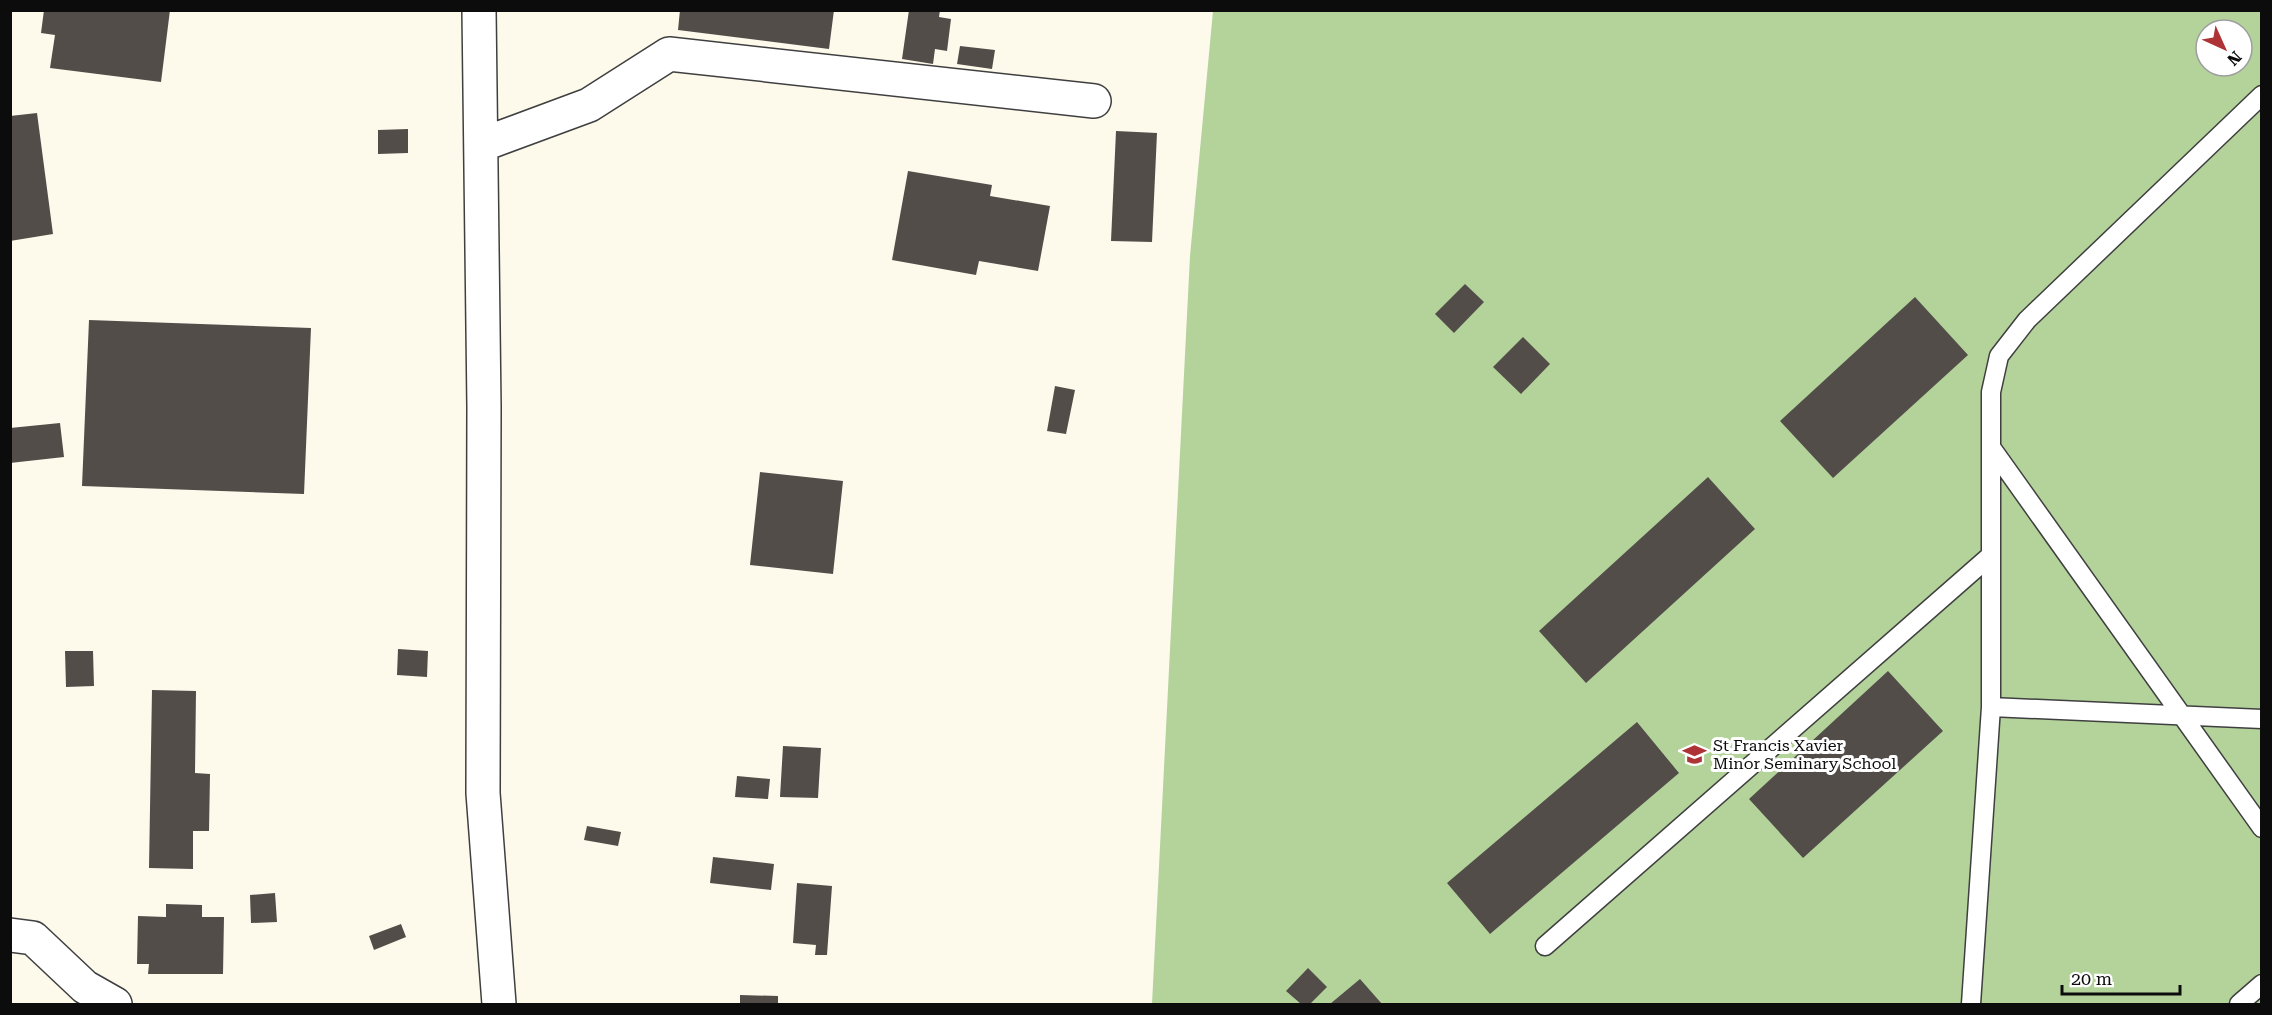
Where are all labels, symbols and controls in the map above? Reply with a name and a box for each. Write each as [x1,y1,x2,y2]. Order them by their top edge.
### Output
north arrow [2194,18,2254,78]
text: N [2223,47,2245,69]
place label: St Francis Xavier Minor Seminary School [1713,736,1896,773]
school or university icon: St Francis Xavier Minor Seminary School [1682,741,1708,767]
scale bar [2062,958,2180,996]
text: 20 m [2071,968,2112,989]

